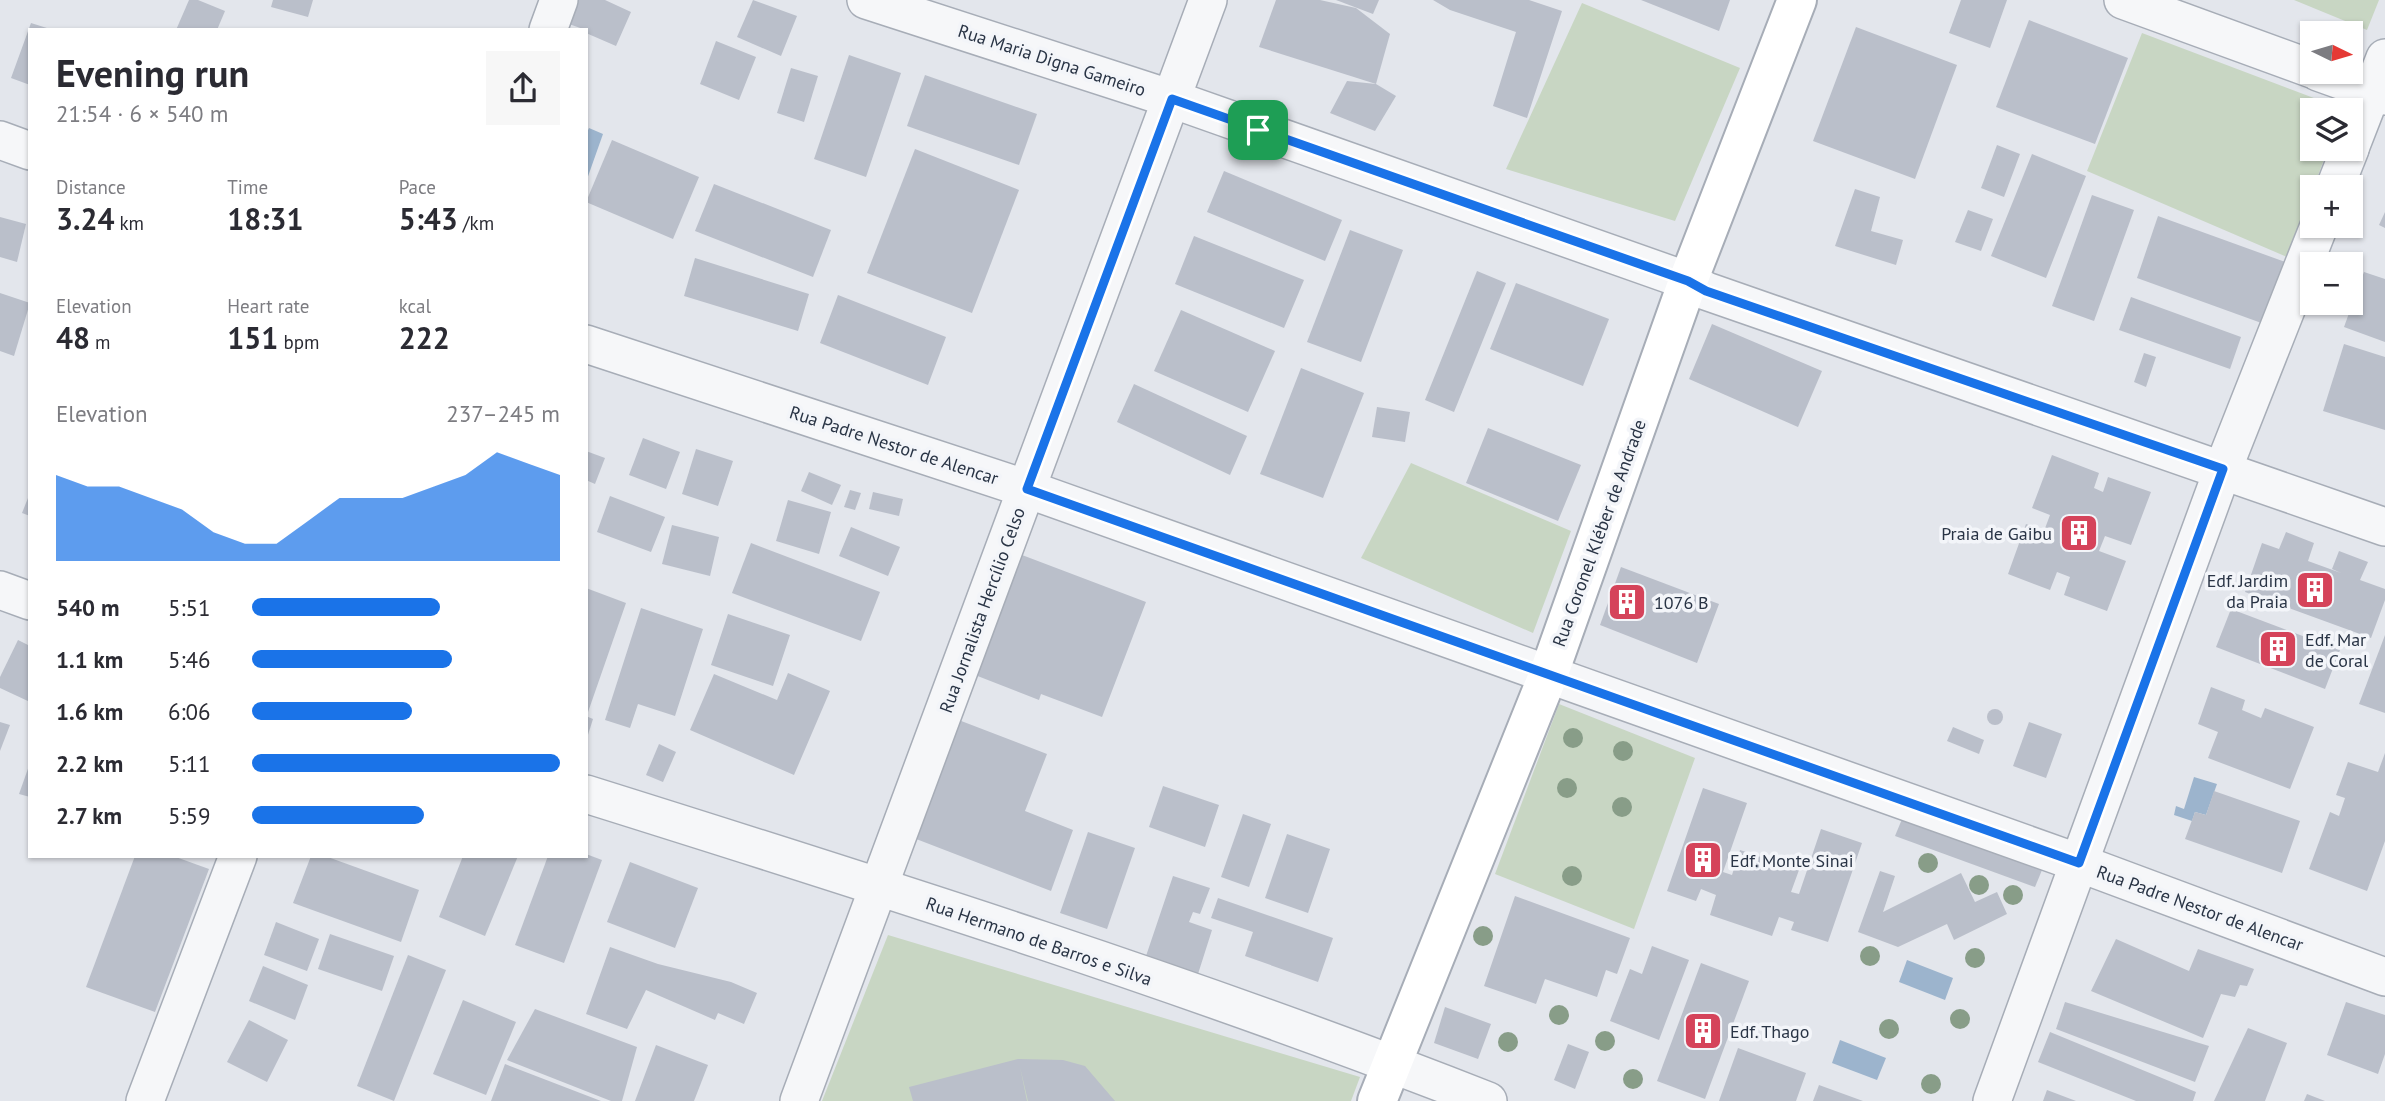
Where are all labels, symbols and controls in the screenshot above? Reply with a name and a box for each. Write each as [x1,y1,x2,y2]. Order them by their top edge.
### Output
street label: Rua Maria Digna Gameiro [955,19,1149,101]
north arrow [2300,21,2362,84]
map controls [2300,21,2363,315]
text: Evening run [56,48,249,97]
button: share [486,51,560,125]
button: layers [2300,98,2363,161]
text: 21:54 · 6 × 540 m [56,99,228,128]
pin [1228,100,1288,160]
icon: arrive [1239,111,1277,149]
text: Distance [56,175,126,199]
text: Time [227,175,268,199]
text: Pace [399,175,436,199]
button: + [2300,175,2363,238]
text: 3.24 [56,199,114,238]
text: 18:31 [227,199,303,238]
text: 5:43 [399,199,458,238]
text: km [114,211,144,235]
text: /km [458,211,494,235]
button: − [2300,252,2363,315]
text: Elevation [56,294,132,318]
text: Heart rate [227,294,309,318]
text: kcal [399,294,431,318]
text: 48 [56,318,90,357]
text: 151 [227,318,278,357]
text: 222 [399,318,450,357]
text: m [90,330,111,354]
text: bpm [278,330,319,354]
text: Elevation [56,399,148,428]
text: 237–245 m [446,399,560,428]
street label: Rua Padre Nestor de Alencar [787,400,1001,490]
street label: Rua Coronel Kléber de Andrade [1547,416,1651,650]
street label: Rua Jornalista Hercílio Celso [934,504,1030,716]
building icon: Praia de Gaibu [2058,512,2100,554]
place label: Praia de Gaibu [1941,522,2052,545]
place label: Edf. Jardim da Praia [2207,569,2288,613]
building icon: Edf. Jardim da Praia [2294,569,2336,611]
building icon: 1076 B [1606,581,1648,623]
place label: 1076 B [1654,591,1709,614]
text: 540 m [56,593,119,622]
text: 5:51 [168,593,211,622]
building icon: Edf. Mar de Coral [2257,628,2299,670]
place label: Edf. Mar de Coral [2305,628,2369,672]
text: 1.1 km [56,645,123,674]
text: 5:46 [168,645,211,674]
text: 1.6 km [56,697,123,726]
text: 6:06 [168,697,211,726]
text: 2.2 km [56,749,123,778]
text: 5:11 [168,749,211,778]
text: 2.7 km [56,801,122,830]
text: 5:59 [168,801,211,830]
building icon: Edf. Monte Sinai [1682,839,1724,881]
place label: Edf. Monte Sinai [1730,849,1853,872]
street label: Rua Padre Nestor de Alencar [2093,860,2307,956]
street label: Rua Hermano de Barros e Silva [923,891,1155,991]
building icon: Edf. Thago [1682,1010,1724,1052]
place label: Edf. Thago [1730,1020,1809,1043]

